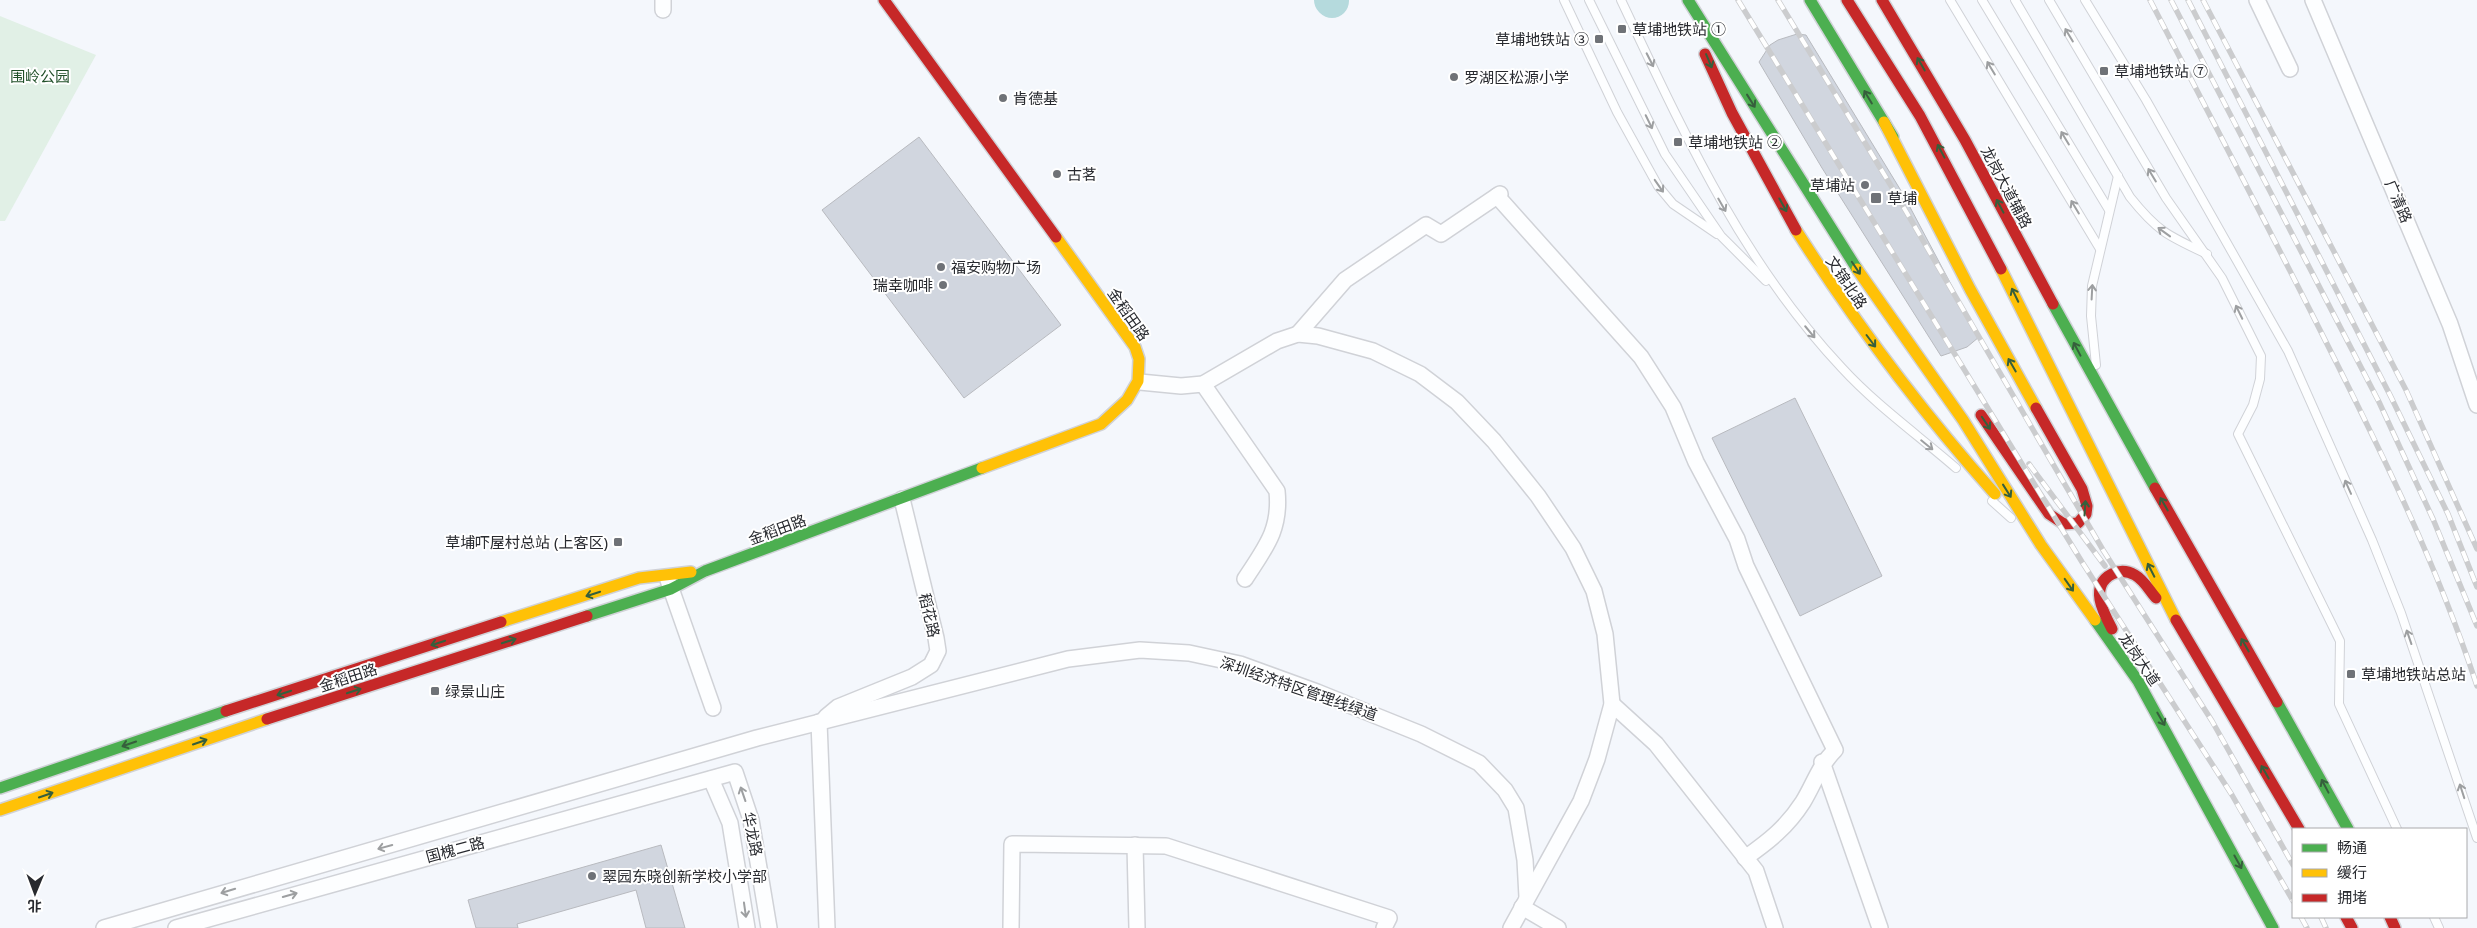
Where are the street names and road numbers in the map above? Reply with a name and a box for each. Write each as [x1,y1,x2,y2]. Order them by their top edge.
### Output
street label: 龙岗大道辅路 [1977,143,2037,231]
street label: 广清路 [2381,176,2417,226]
street label: 文锦北路 [1822,252,1872,312]
street label: 金稻田路 [1104,284,1154,344]
street label: 金稻田路 [745,509,809,549]
street label: 稻花路 [915,591,945,639]
street label: 龙岗大道 [2115,629,2165,689]
street label: 深圳经济特区管理线绿道 [1218,652,1380,724]
street label: 金稻田路 [316,658,380,696]
street label: 华龙路 [739,810,767,858]
street label: 国槐二路 [423,832,487,866]

